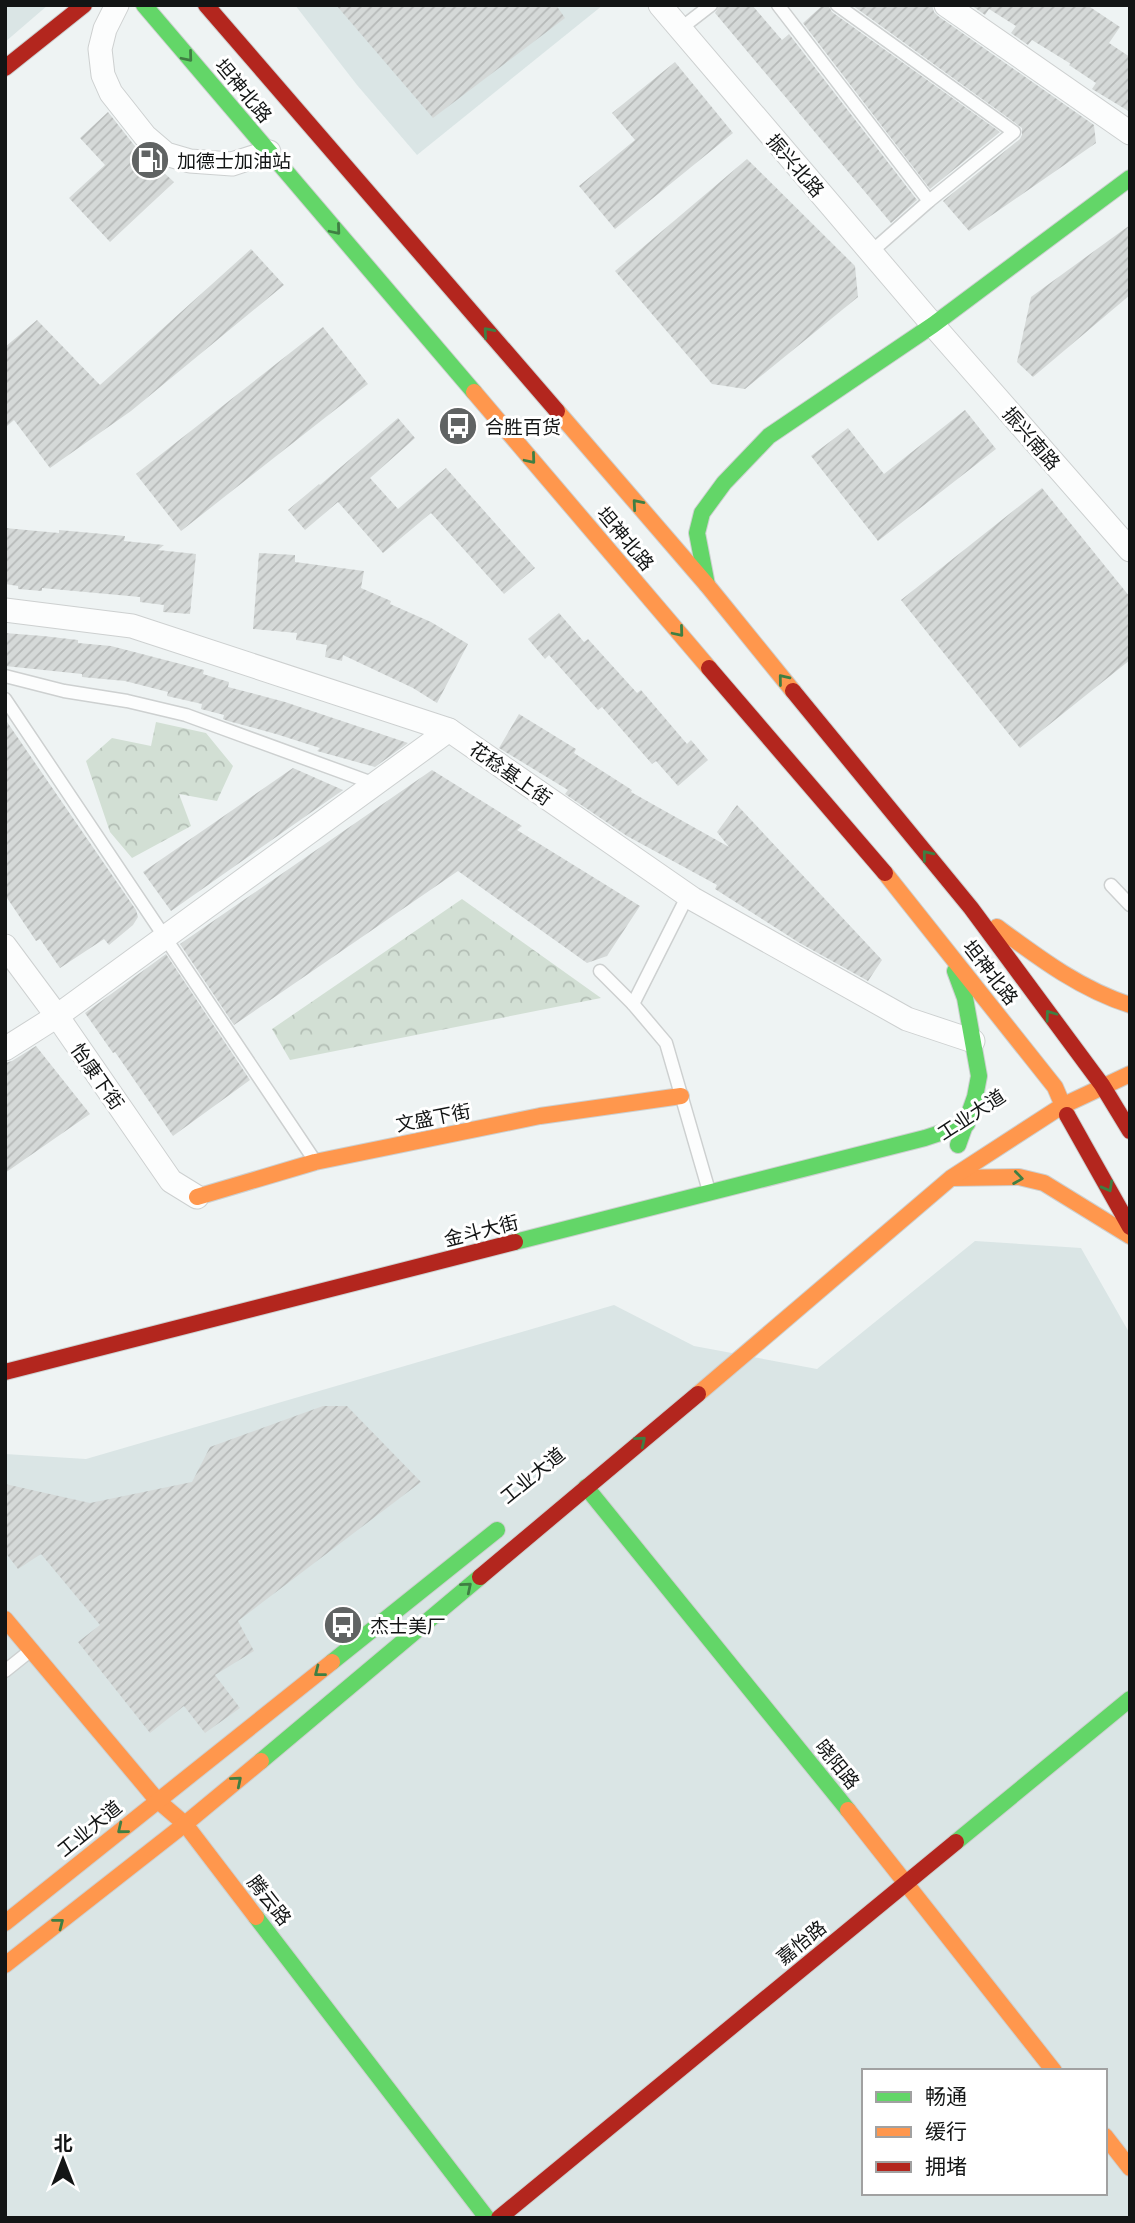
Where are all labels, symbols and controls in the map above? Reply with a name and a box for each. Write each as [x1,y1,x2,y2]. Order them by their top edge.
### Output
one-way arrow [180,49,192,62]
street label: 坦神北路 [211,53,277,127]
street label: 振兴北路 [762,129,830,201]
fuel station icon: 加德士加油站 [129,139,171,181]
place label: 加德士加油站 [177,149,291,172]
one-way arrow [328,222,340,235]
one-way arrow [484,328,496,341]
street label: 振兴南路 [998,402,1066,474]
bus stop icon: 合胜百货 [437,405,479,447]
place label: 合胜百货 [485,415,561,438]
one-way arrow [523,451,535,464]
one-way arrow [633,500,645,513]
street label: 坦神北路 [593,501,659,575]
one-way arrow [671,624,683,637]
one-way arrow [779,674,792,686]
street label: 花稔基上街 [465,736,557,810]
one-way arrow [923,850,936,862]
street label: 坦神北路 [959,935,1023,1009]
one-way arrow [1046,1010,1058,1023]
street label: 怡康下街 [67,1038,129,1114]
street label: 工业大道 [933,1084,1009,1144]
street label: 文盛下街 [393,1098,473,1136]
one-way arrow [1013,1170,1024,1185]
one-way arrow [1099,1180,1113,1193]
street label: 金斗大街 [441,1210,521,1250]
one-way arrow [633,1437,646,1449]
street label: 工业大道 [495,1442,569,1508]
one-way arrow [458,1583,471,1595]
bus stop icon: 杰士美厂 [322,1604,364,1646]
place label: 杰士美厂 [370,1614,446,1637]
one-way arrow [314,1663,327,1676]
street label: 晓阳路 [811,1735,865,1793]
one-way arrow [228,1777,241,1789]
street label: 工业大道 [52,1795,126,1861]
one-way arrow [117,1820,130,1833]
street label: 腾云路 [243,1870,297,1930]
street label: 嘉怡路 [772,1915,830,1969]
one-way arrow [51,1919,64,1932]
legend [862,2069,1107,2195]
text: 畅通 [925,2083,967,2108]
text: 缓行 [925,2118,967,2143]
north arrow [28,2125,98,2195]
text: 北 [53,2131,73,2154]
text: 拥堵 [925,2153,967,2178]

